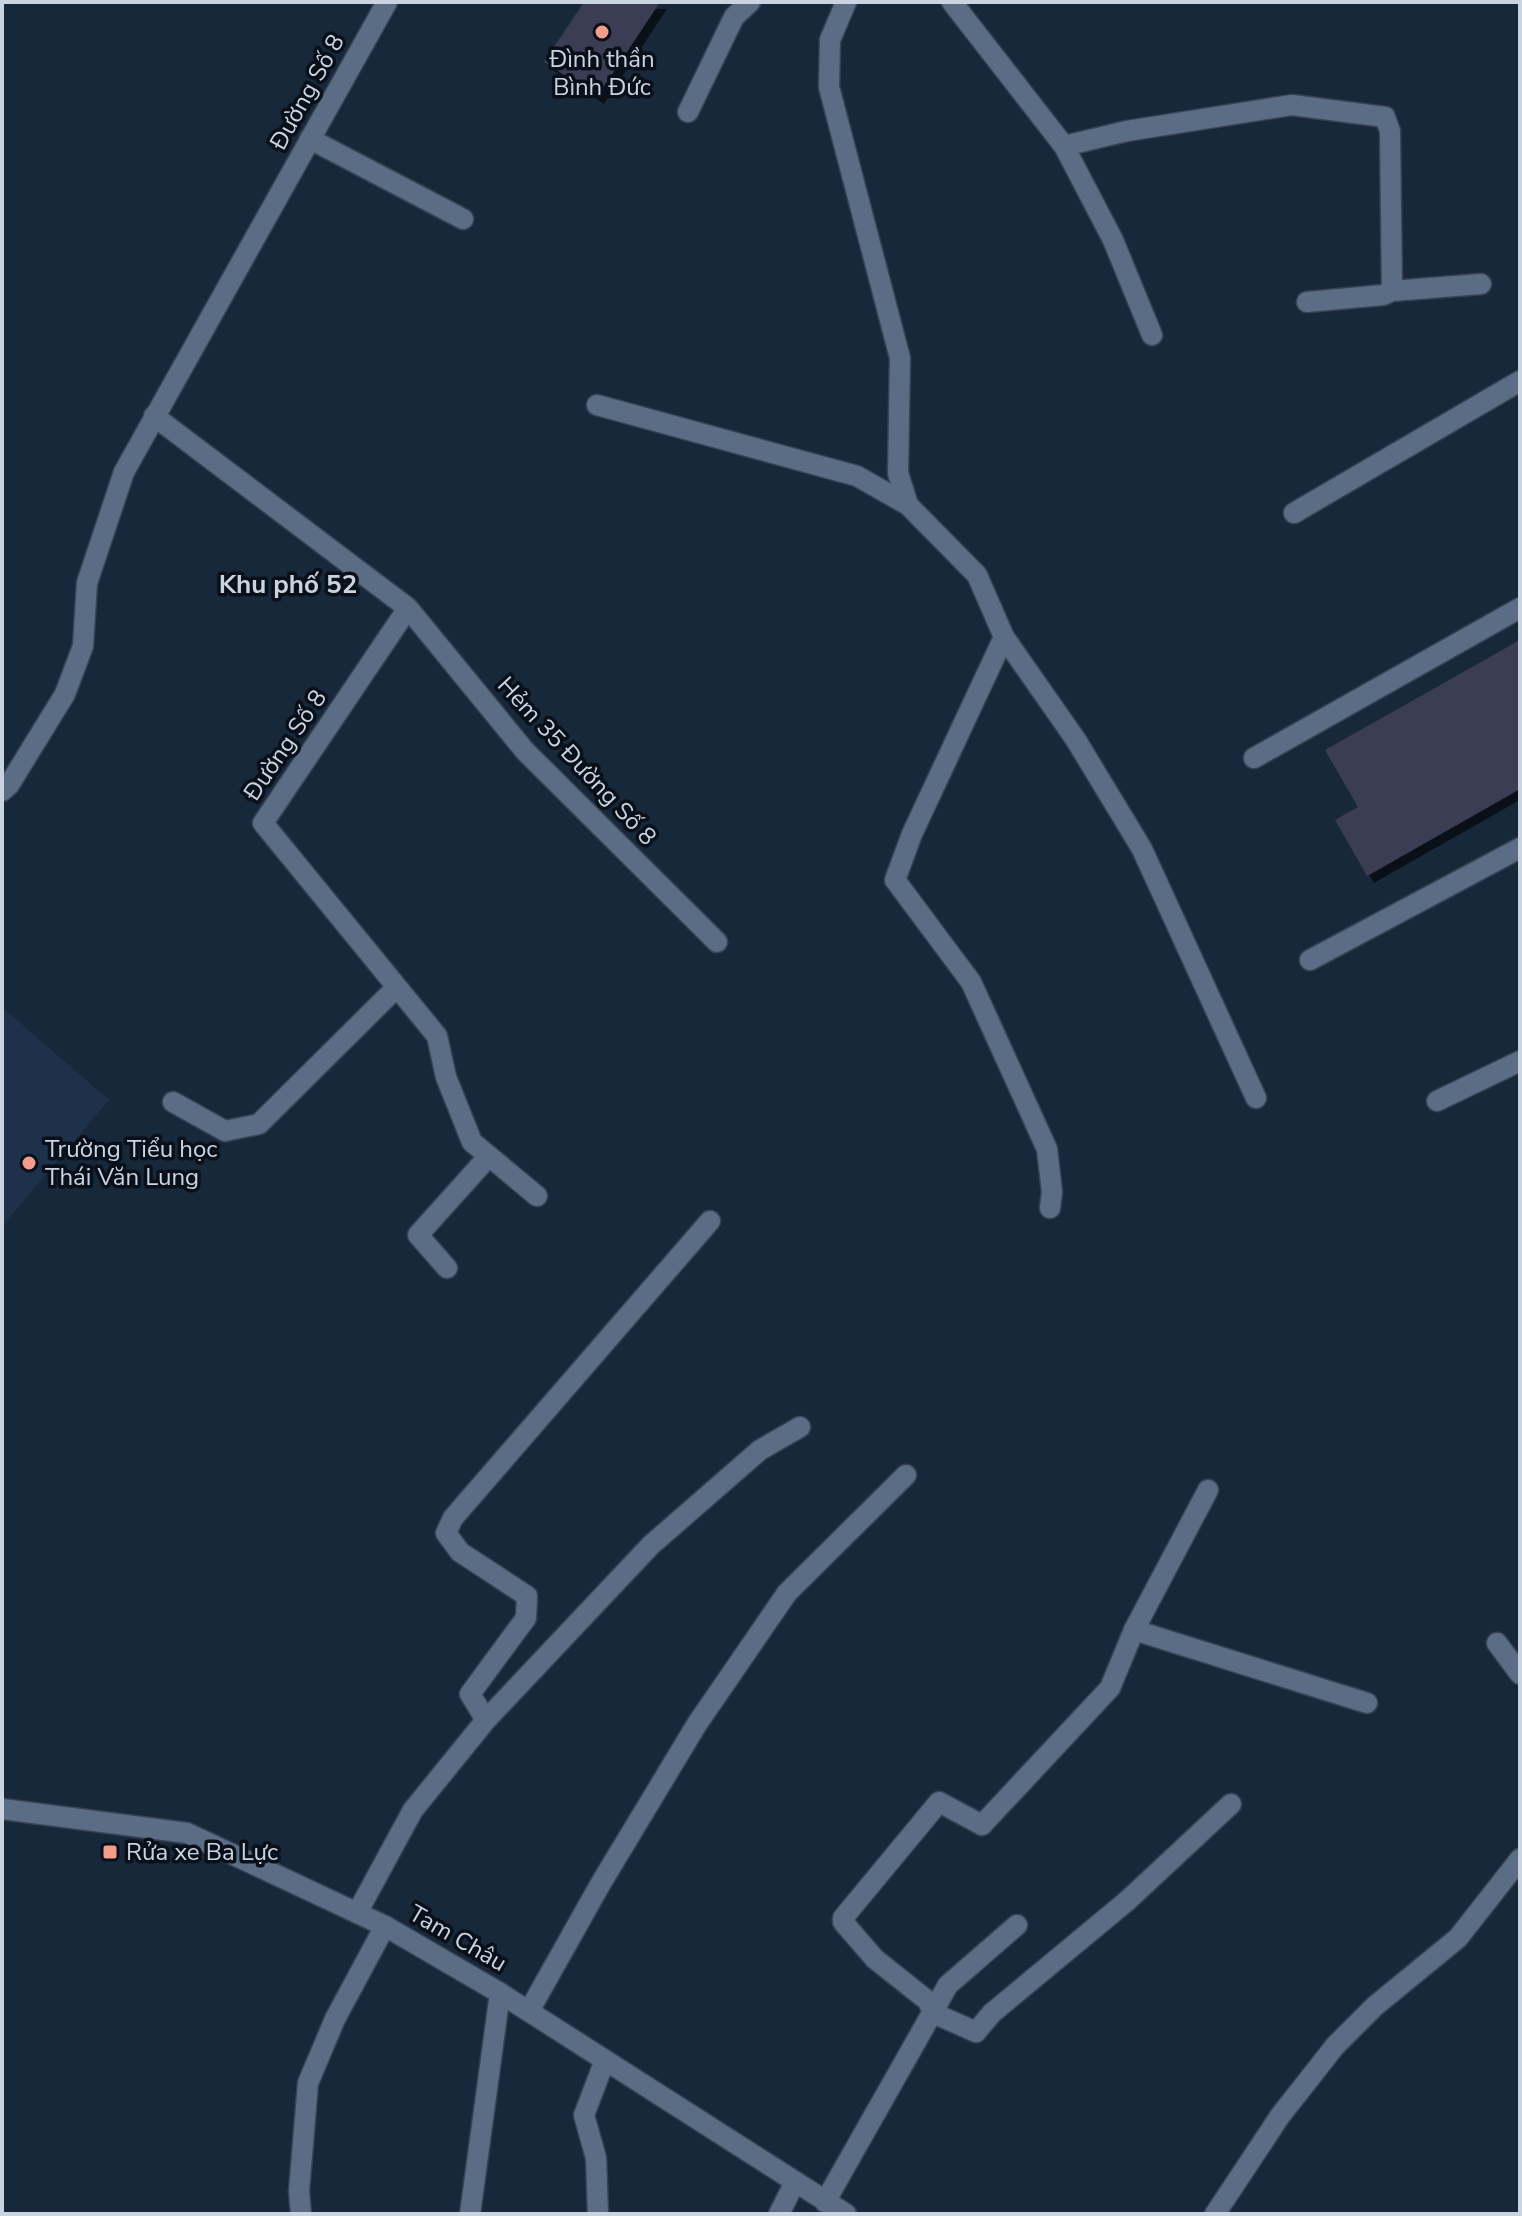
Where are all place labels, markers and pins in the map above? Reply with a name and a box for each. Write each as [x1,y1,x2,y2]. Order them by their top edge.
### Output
marker: Đình thần Bình Đức [593,23,611,41]
place label: Đình thần Bình Đức [548,43,655,103]
place label: Trường Tiểu học Thái Văn Lung [45,1133,217,1193]
marker: Trường Tiểu học Thái Văn Lung [20,1154,38,1172]
place label: Rửa xe Ba Lực [126,1836,278,1868]
marker: Rửa xe Ba Lực [101,1843,119,1861]

